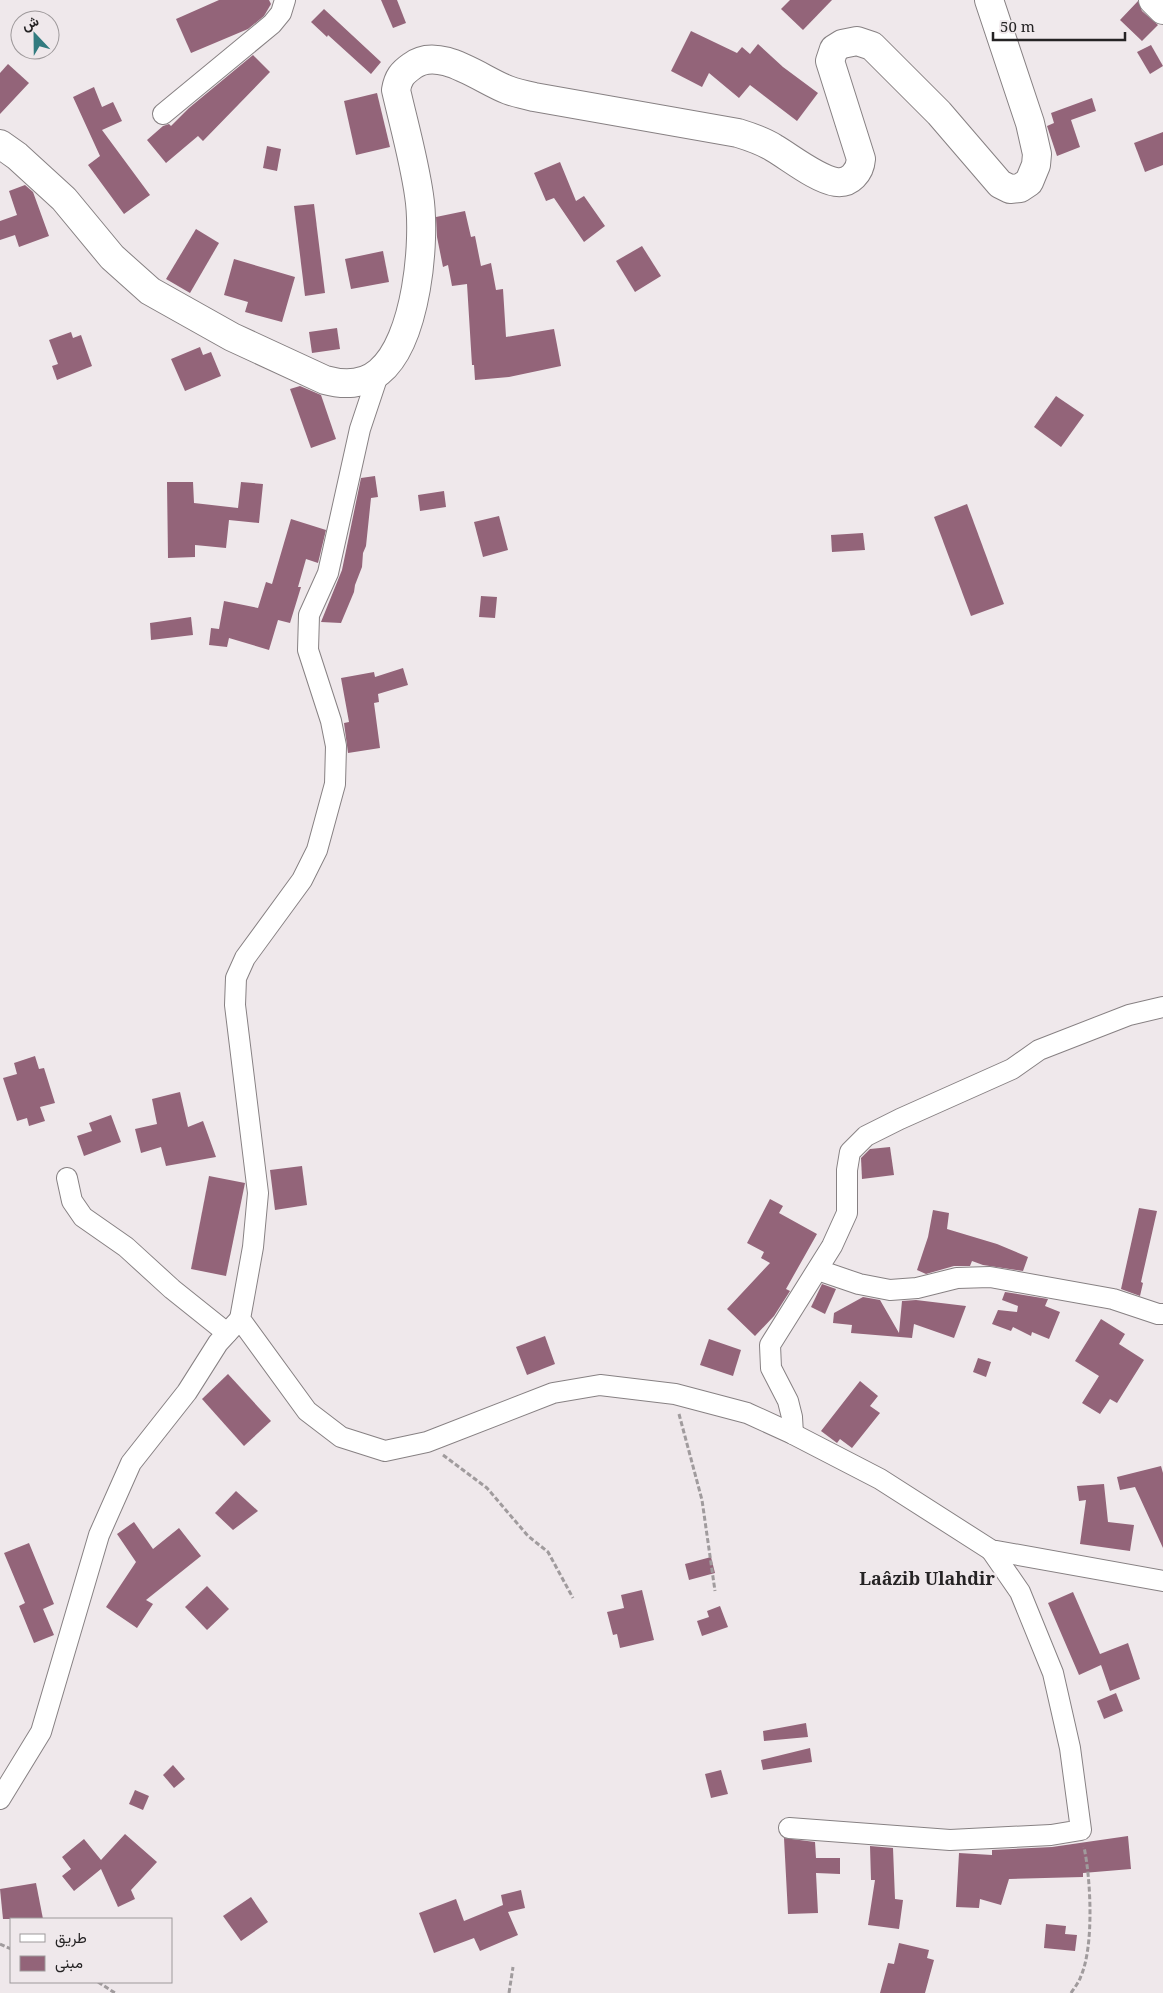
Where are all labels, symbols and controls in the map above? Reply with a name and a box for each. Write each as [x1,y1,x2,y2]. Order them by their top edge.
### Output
north arrow [10,10,60,60]
text: ش [19,10,41,34]
scale bar [993,10,1126,42]
text: 50 m [1000,16,1035,36]
district label: Laâzib Ulahdir [859,1566,995,1590]
legend [10,1918,172,1983]
text: طريق [55,1927,87,1948]
text: مبنى [55,1952,83,1973]

